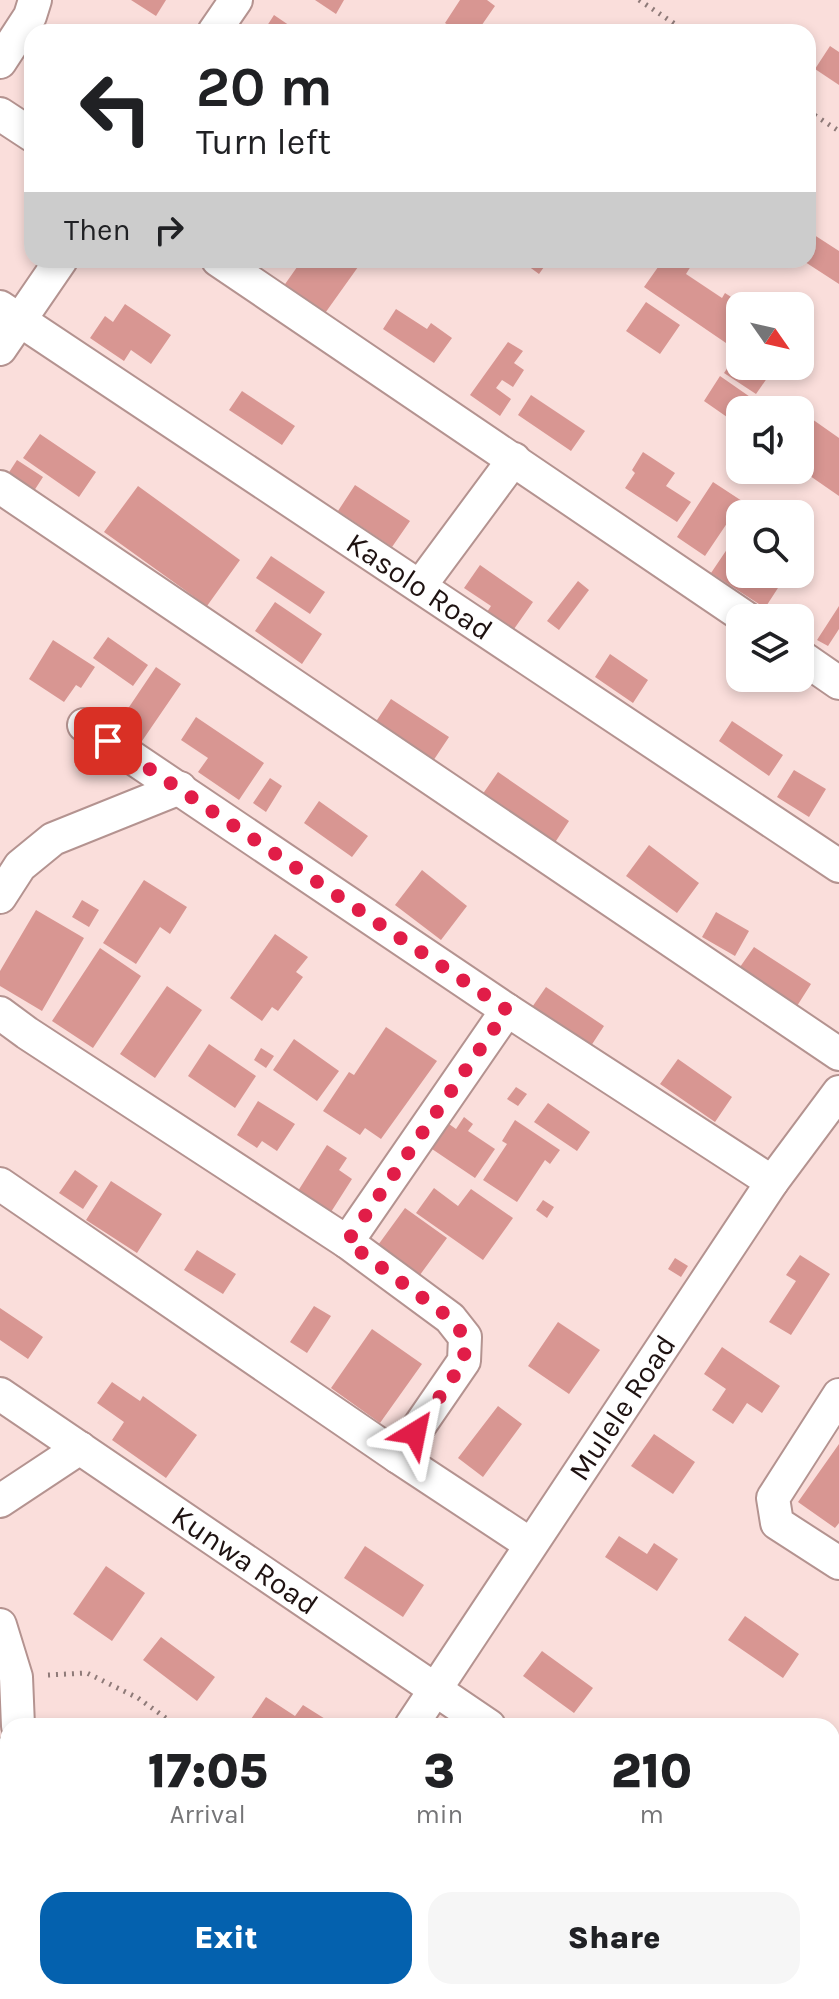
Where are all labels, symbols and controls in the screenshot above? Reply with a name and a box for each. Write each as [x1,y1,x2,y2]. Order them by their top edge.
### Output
text: 20 m [196,54,333,119]
icon: left [64,56,168,160]
text: Turn left [196,121,331,163]
icon: right [147,208,191,252]
text: Then [64,212,131,248]
north arrow [726,292,814,380]
map controls [726,292,814,692]
button: sound [726,396,814,484]
button: search [726,500,814,588]
street label: Kasolo Road [340,525,499,648]
button: layers [726,604,814,692]
pin [74,707,142,775]
icon: arrive [86,719,130,763]
street label: Mulele Road [561,1328,684,1487]
position arrow [373,1391,457,1475]
street label: Kunwa Road [165,1498,325,1623]
text: 17:05 [148,1743,268,1799]
text: 3 [424,1743,455,1799]
text: 210 [611,1743,692,1799]
text: Arrival [170,1799,246,1830]
text: min [415,1799,463,1830]
text: m [639,1799,664,1830]
button: Exit [40,1892,412,1984]
button: Share [428,1892,800,1984]

